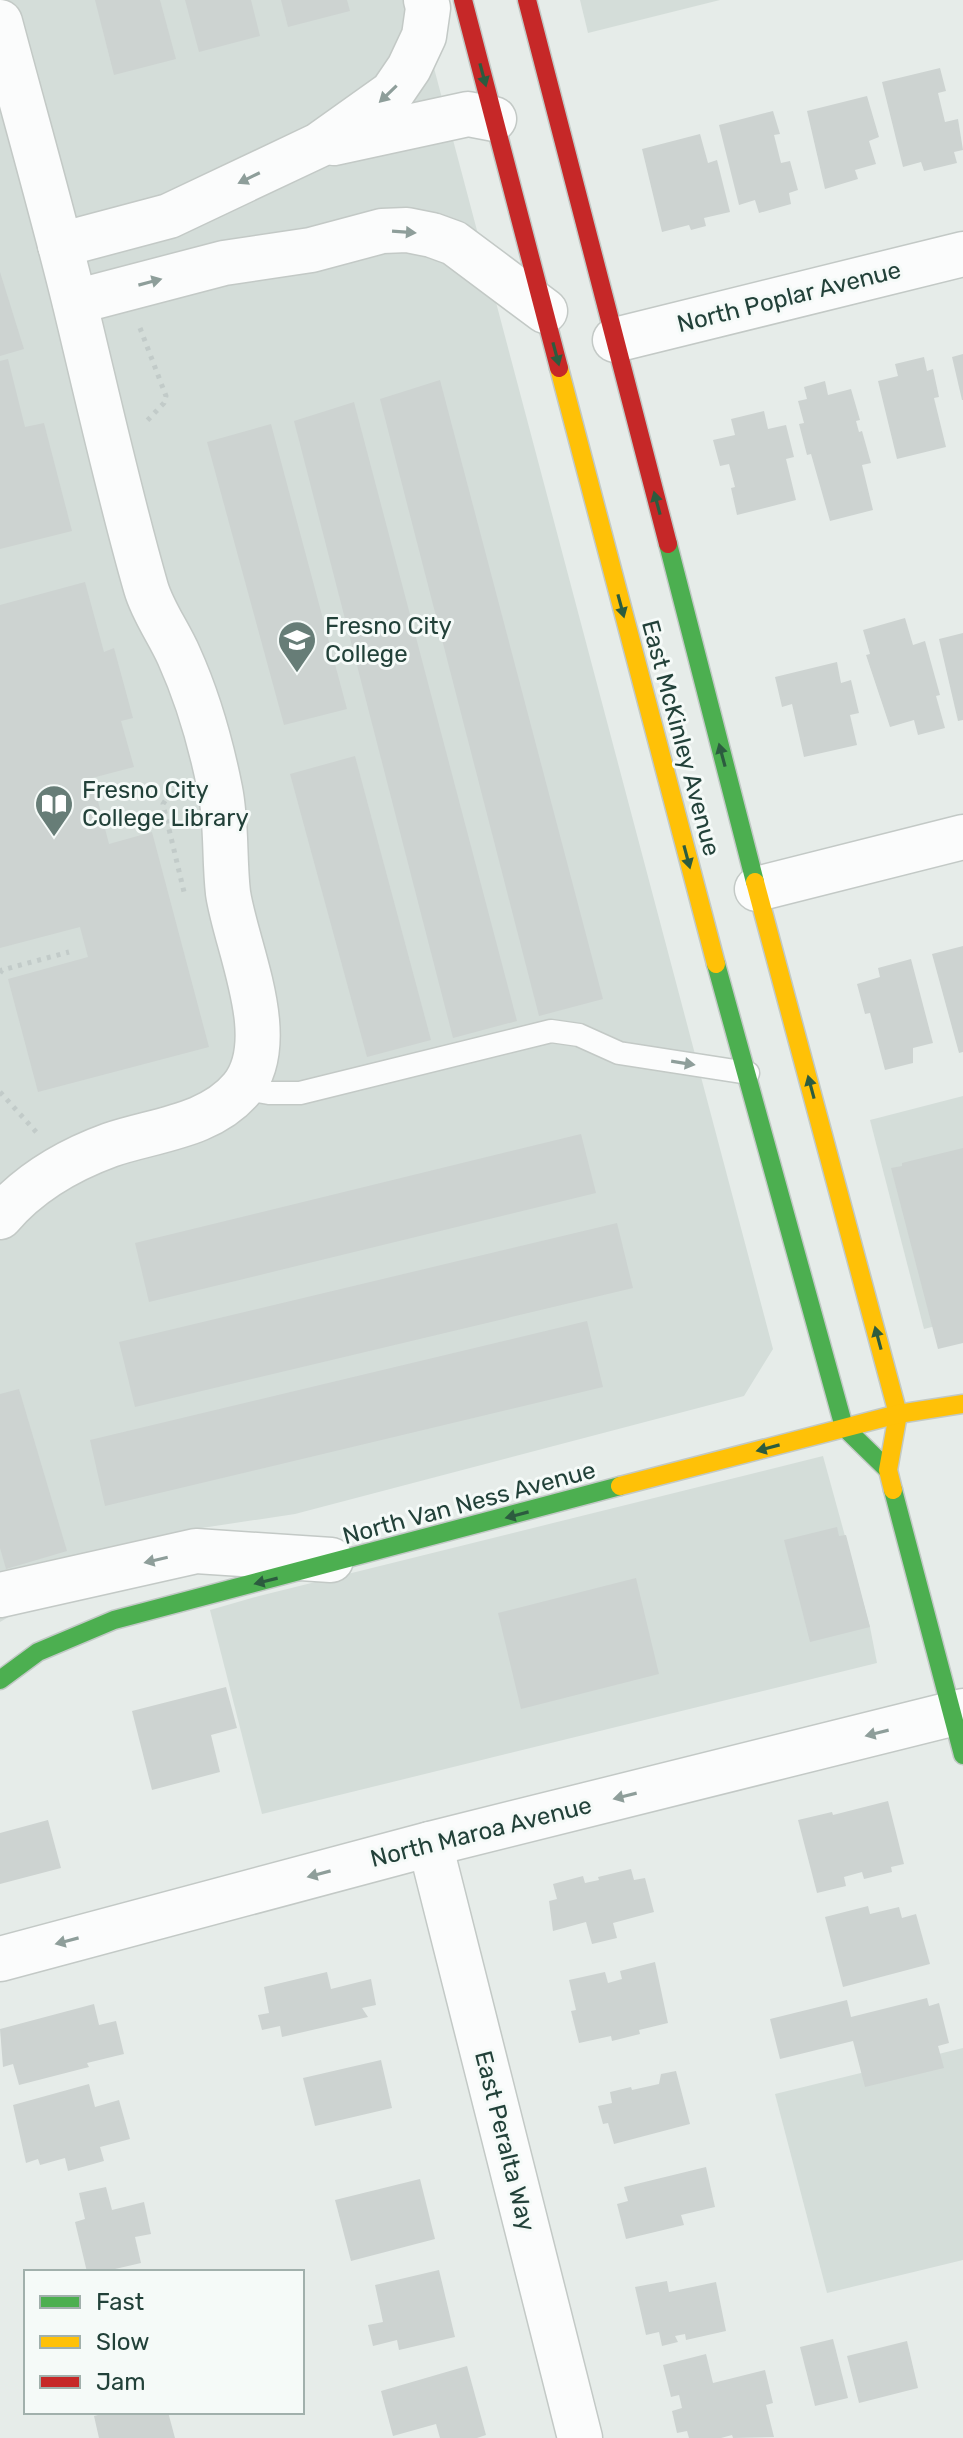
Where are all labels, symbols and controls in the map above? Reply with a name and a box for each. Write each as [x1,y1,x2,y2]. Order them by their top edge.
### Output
one-way arrow [478,63,490,88]
one-way arrow [379,85,398,103]
one-way arrow [238,172,261,185]
one-way arrow [392,225,417,238]
street label: North Poplar Avenue [674,256,904,338]
one-way arrow [138,276,163,288]
one-way arrow [550,342,562,367]
one-way arrow [650,491,663,515]
one-way arrow [616,593,628,618]
place label: Fresno City College [325,612,452,668]
street label: East McKinley Avenue [636,617,726,859]
school or university icon: Fresno City College [276,619,318,674]
one-way arrow [716,742,728,767]
place label: Fresno City College Library [82,776,249,832]
library icon: Fresno City College Library [33,783,75,838]
one-way arrow [681,845,693,870]
one-way arrow [671,1057,696,1070]
one-way arrow [804,1075,816,1100]
one-way arrow [872,1326,884,1351]
one-way arrow [756,1442,781,1454]
street label: North Van Ness Avenue [339,1456,599,1550]
one-way arrow [505,1509,530,1521]
one-way arrow [144,1554,169,1567]
one-way arrow [253,1576,278,1588]
one-way arrow [864,1727,889,1739]
one-way arrow [612,1790,637,1802]
street label: North Maroa Avenue [367,1791,595,1873]
one-way arrow [306,1868,330,1881]
one-way arrow [55,1935,80,1947]
street label: East Peralta Way [469,2048,541,2234]
legend [24,2270,304,2414]
text: Fast [96,2288,144,2316]
text: Slow [96,2328,149,2356]
text: Jam [96,2368,146,2396]

